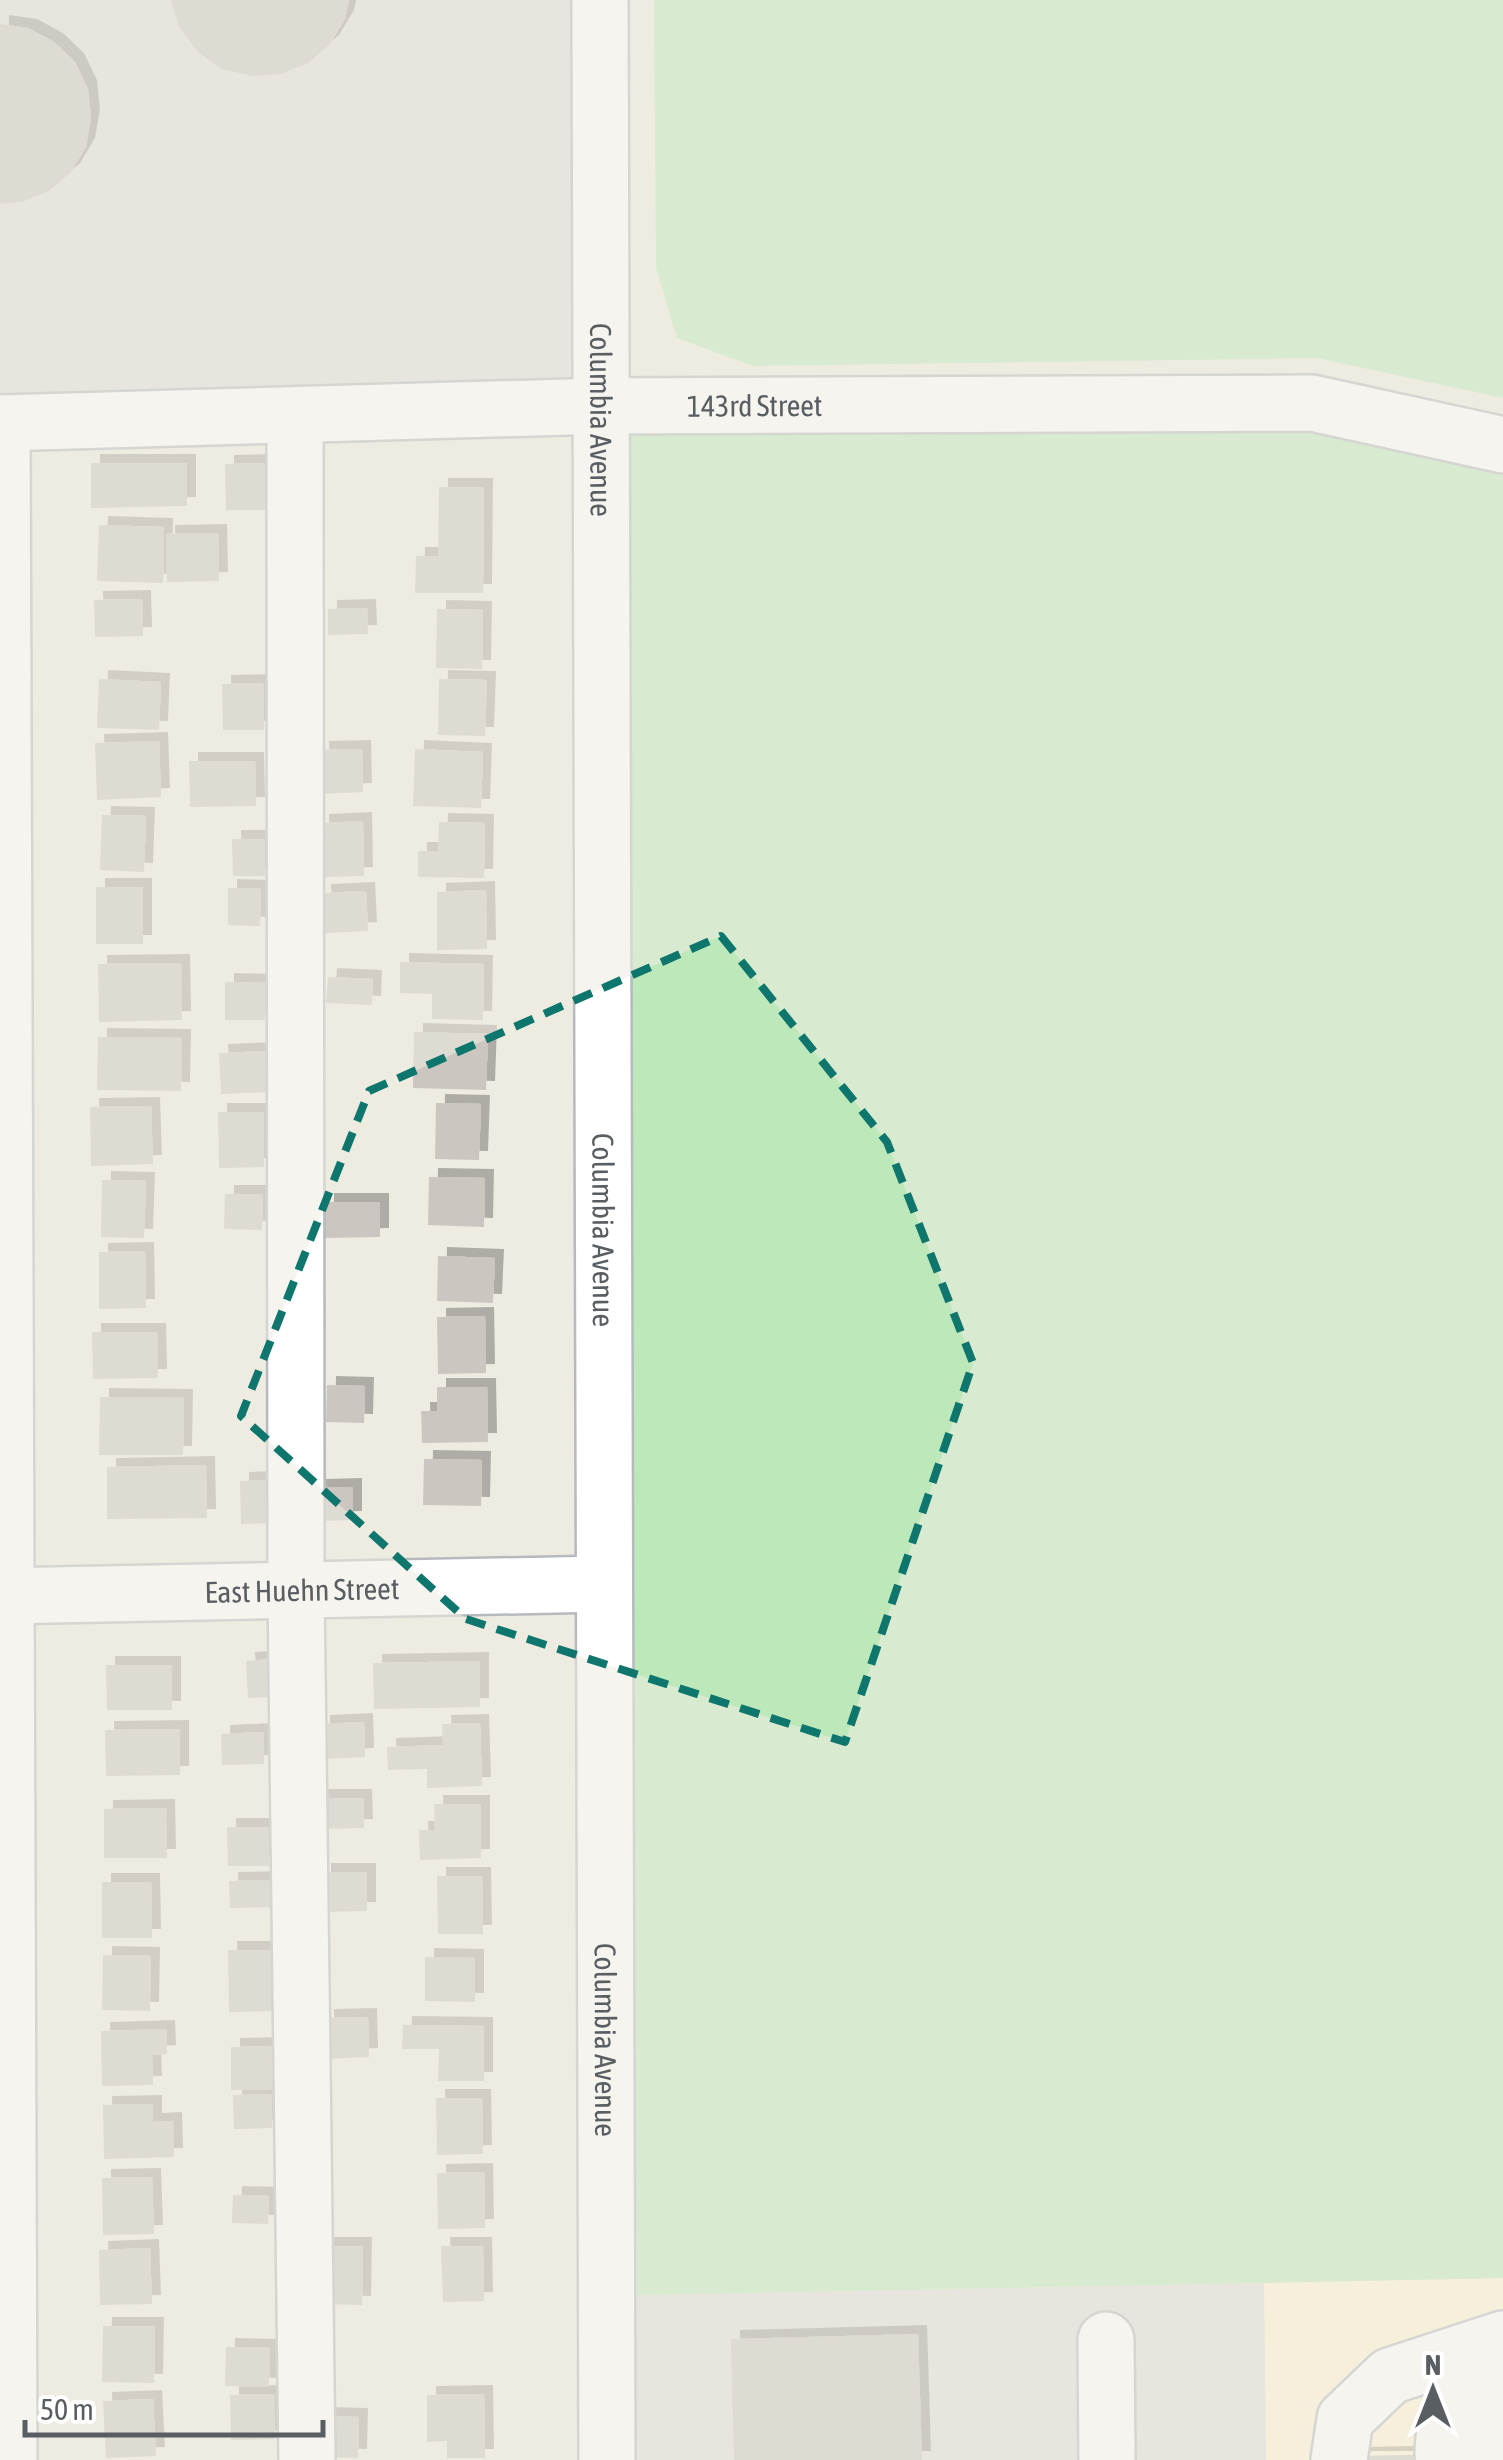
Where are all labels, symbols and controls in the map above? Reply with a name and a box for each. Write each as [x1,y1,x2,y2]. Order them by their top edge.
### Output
street label: Columbia Avenue [584,323,618,517]
street label: 143rd Street [687,388,823,423]
street label: Columbia Avenue [586,1133,621,1327]
street label: East Huehn Street [204,1571,400,1609]
street label: Columbia Avenue [589,1943,623,2137]
north arrow [1383,2340,1483,2440]
text: N [1425,2349,1441,2381]
scale bar [25,2375,322,2437]
text: 50 m [40,2392,94,2426]

